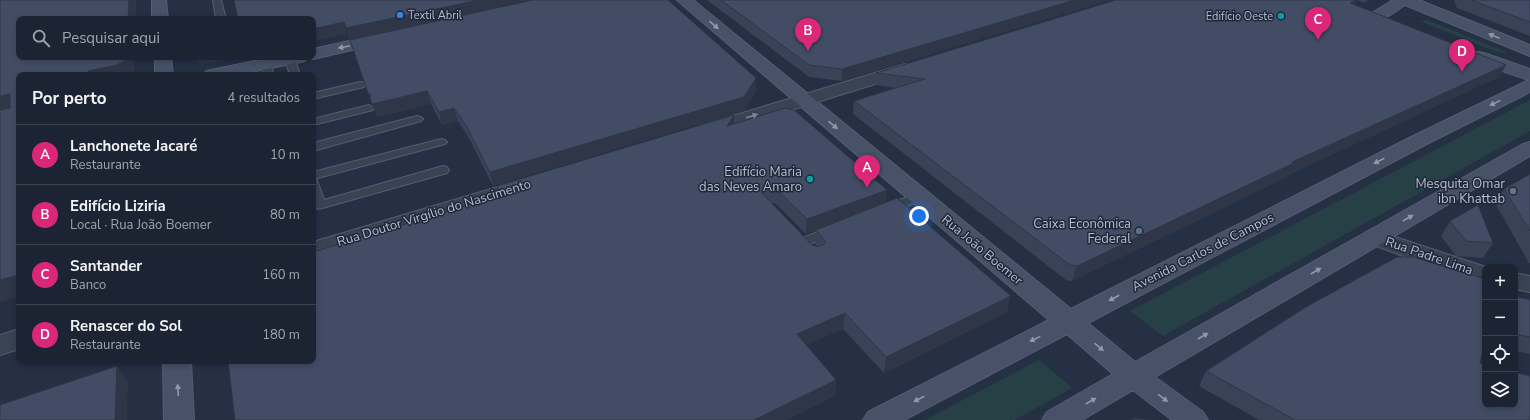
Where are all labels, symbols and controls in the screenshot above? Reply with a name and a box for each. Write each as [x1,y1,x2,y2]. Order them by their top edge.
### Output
pin: C [1305,7,1331,40]
place label: Textil Abril [408,8,463,23]
place label: Edifício Oeste [1206,9,1273,24]
marker: Textil Abril [395,10,405,20]
marker: Edifício Oeste [1276,11,1286,21]
search box [16,16,316,60]
pin: B [795,18,821,51]
one-way arrow [708,21,719,30]
icon: search [30,27,52,49]
text: Pesquisar aqui [62,28,160,48]
one-way arrow [1488,33,1500,39]
pin: D [1449,39,1475,72]
one-way arrow [338,45,351,51]
text: Por perto [32,87,107,110]
text: 4 resultados [228,89,300,107]
one-way arrow [1490,100,1501,106]
one-way arrow [746,113,758,119]
one-way arrow [827,120,838,129]
text: Lanchonete Jacaré [70,136,197,156]
text: A [40,146,50,164]
text: 10 m [270,146,300,164]
pin: A [854,155,880,188]
text: Restaurante [70,156,141,174]
one-way arrow [1373,158,1385,164]
place label: Edifício Maria das Neves Amaro [699,163,802,196]
marker: Edifício Maria das Neves Amaro [805,174,815,184]
street label: Rua Doutor Virgílio do Nascimento [335,175,533,251]
place label: Mesquita Omar ibn Khattab [1415,175,1505,208]
marker: Mesquita Omar ibn Khattab [1508,186,1518,196]
text: Edifício Liziria [70,196,166,216]
text: B [41,206,49,224]
text: 80 m [270,206,300,224]
your location [909,206,929,226]
street label: Avenida Carlos de Campos [1129,208,1277,296]
street label: Rua João Boemer [938,211,1027,289]
one-way arrow [1402,214,1414,221]
place label: Caixa Econômica Federal [1033,215,1131,248]
text: Local · Rua João Boemer [70,216,211,234]
marker: Caixa Econômica Federal [1134,226,1144,236]
street label: Rua Padre Lima [1383,233,1475,279]
text: Santander [70,256,142,276]
map controls [1482,264,1518,408]
button: + [1482,264,1518,300]
text: C [41,266,49,284]
text: 160 m [262,266,300,284]
one-way arrow [1310,268,1322,275]
text: Banco [70,276,106,294]
one-way arrow [1109,295,1120,301]
button: − [1482,300,1518,336]
text: Renascer do Sol [70,316,182,336]
text: D [40,326,50,344]
text: 180 m [262,326,300,344]
one-way arrow [1197,332,1209,339]
text: Restaurante [70,336,141,354]
one-way arrow [1029,336,1040,342]
button: locate [1482,336,1518,372]
one-way arrow [1094,343,1105,352]
button: layers [1482,372,1518,408]
one-way arrow [175,384,181,397]
one-way arrow [1158,394,1168,402]
one-way arrow [913,396,925,402]
one-way arrow [1085,397,1097,404]

